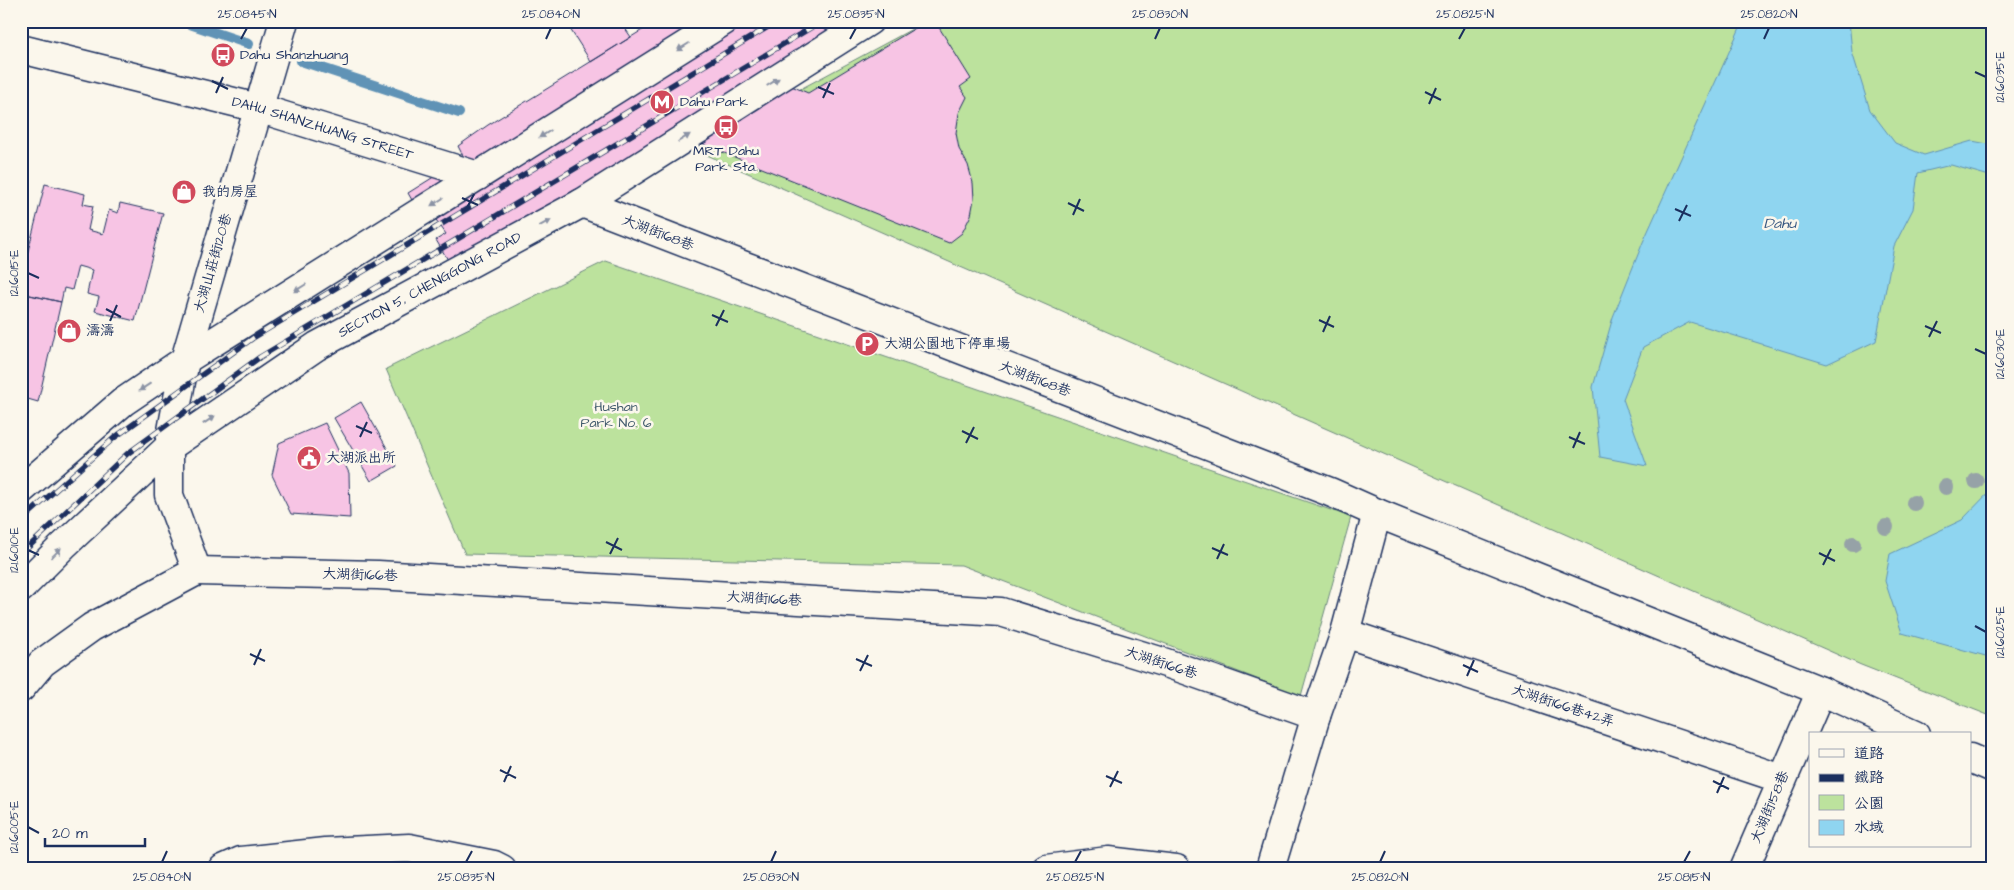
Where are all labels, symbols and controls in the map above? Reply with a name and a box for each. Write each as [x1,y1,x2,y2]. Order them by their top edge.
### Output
text: 25.0845°N [217,6,277,23]
text: 25.0840°N [522,6,581,23]
text: 25.0835°N [827,6,885,23]
text: 25.0830°N [1132,6,1189,23]
text: 25.0825°N [1436,6,1494,23]
text: 25.0820°N [1741,6,1798,23]
bus stop icon: Dahu Shanzhuang [210,42,236,68]
one-way arrow [676,43,689,52]
place label: Dahu Shanzhuang [240,45,348,65]
text: 121.6035°E [1992,51,2009,103]
one-way arrow [767,77,780,87]
metro station icon: Dahu Park [649,89,675,115]
street label: DAHU SHANZHUANG STREET [230,92,416,166]
place label: Dahu Park [680,92,749,112]
bus stop icon: MRT Dahu Park Sta. [713,114,739,140]
one-way arrow [539,129,552,138]
one-way arrow [677,134,691,143]
place label: MRT Dahu Park Sta. [693,141,759,177]
shop icon: 我的房屋 [171,179,197,205]
place label: 我的房屋 [202,182,258,202]
one-way arrow [431,197,444,206]
street label: 大湖山莊街120巷 [189,210,237,315]
street label: 大湖街168巷 [619,210,698,256]
water label: Dahu [1764,213,1798,234]
one-way arrow [538,219,553,227]
street label: SECTION 5, CHENGGONG ROAD [335,227,525,343]
text: 121.6015°E [6,250,23,296]
one-way arrow [293,284,306,293]
shop icon: 濤濤 [56,318,82,344]
place label: 濤濤 [86,321,114,341]
text: 121.6030°E [1992,329,2009,379]
parking icon: 大湖公園地下停車場 [854,331,880,357]
place label: 大湖公園地下停車場 [884,334,1010,354]
street label: 大湖街168巷 [996,356,1075,402]
one-way arrow [138,382,152,392]
park label: Hushan Park No. 6 [581,397,652,433]
one-way arrow [202,415,216,425]
public building icon: 大湖派出所 [296,445,322,471]
place label: 大湖派出所 [326,448,396,468]
text: 121.6010°E [6,527,23,573]
one-way arrow [49,547,61,559]
street label: 大湖街166巷 [322,564,399,586]
street label: 大湖街166巷 [726,587,803,611]
text: 121.6025°E [1992,606,2009,658]
street label: 大湖街166巷 [1122,642,1201,684]
street label: 大湖街166巷42弄 [1509,680,1617,732]
legend [1809,732,1972,848]
text: 道路 [1854,743,1884,764]
street label: 大湖街158巷 [1746,767,1795,846]
text: 鐵路 [1854,767,1884,788]
text: 公園 [1854,793,1884,814]
text: 121.6005°E [6,801,23,853]
scale bar [45,815,145,847]
text: 水域 [1854,817,1884,838]
text: 20 m [52,823,88,844]
text: 25.0840°N [133,869,192,886]
text: 25.0835°N [437,869,495,886]
text: 25.0830°N [743,869,800,886]
text: 25.0825°N [1046,869,1104,886]
text: 25.0820°N [1352,869,1409,886]
text: 25.0815°N [1658,869,1711,886]

